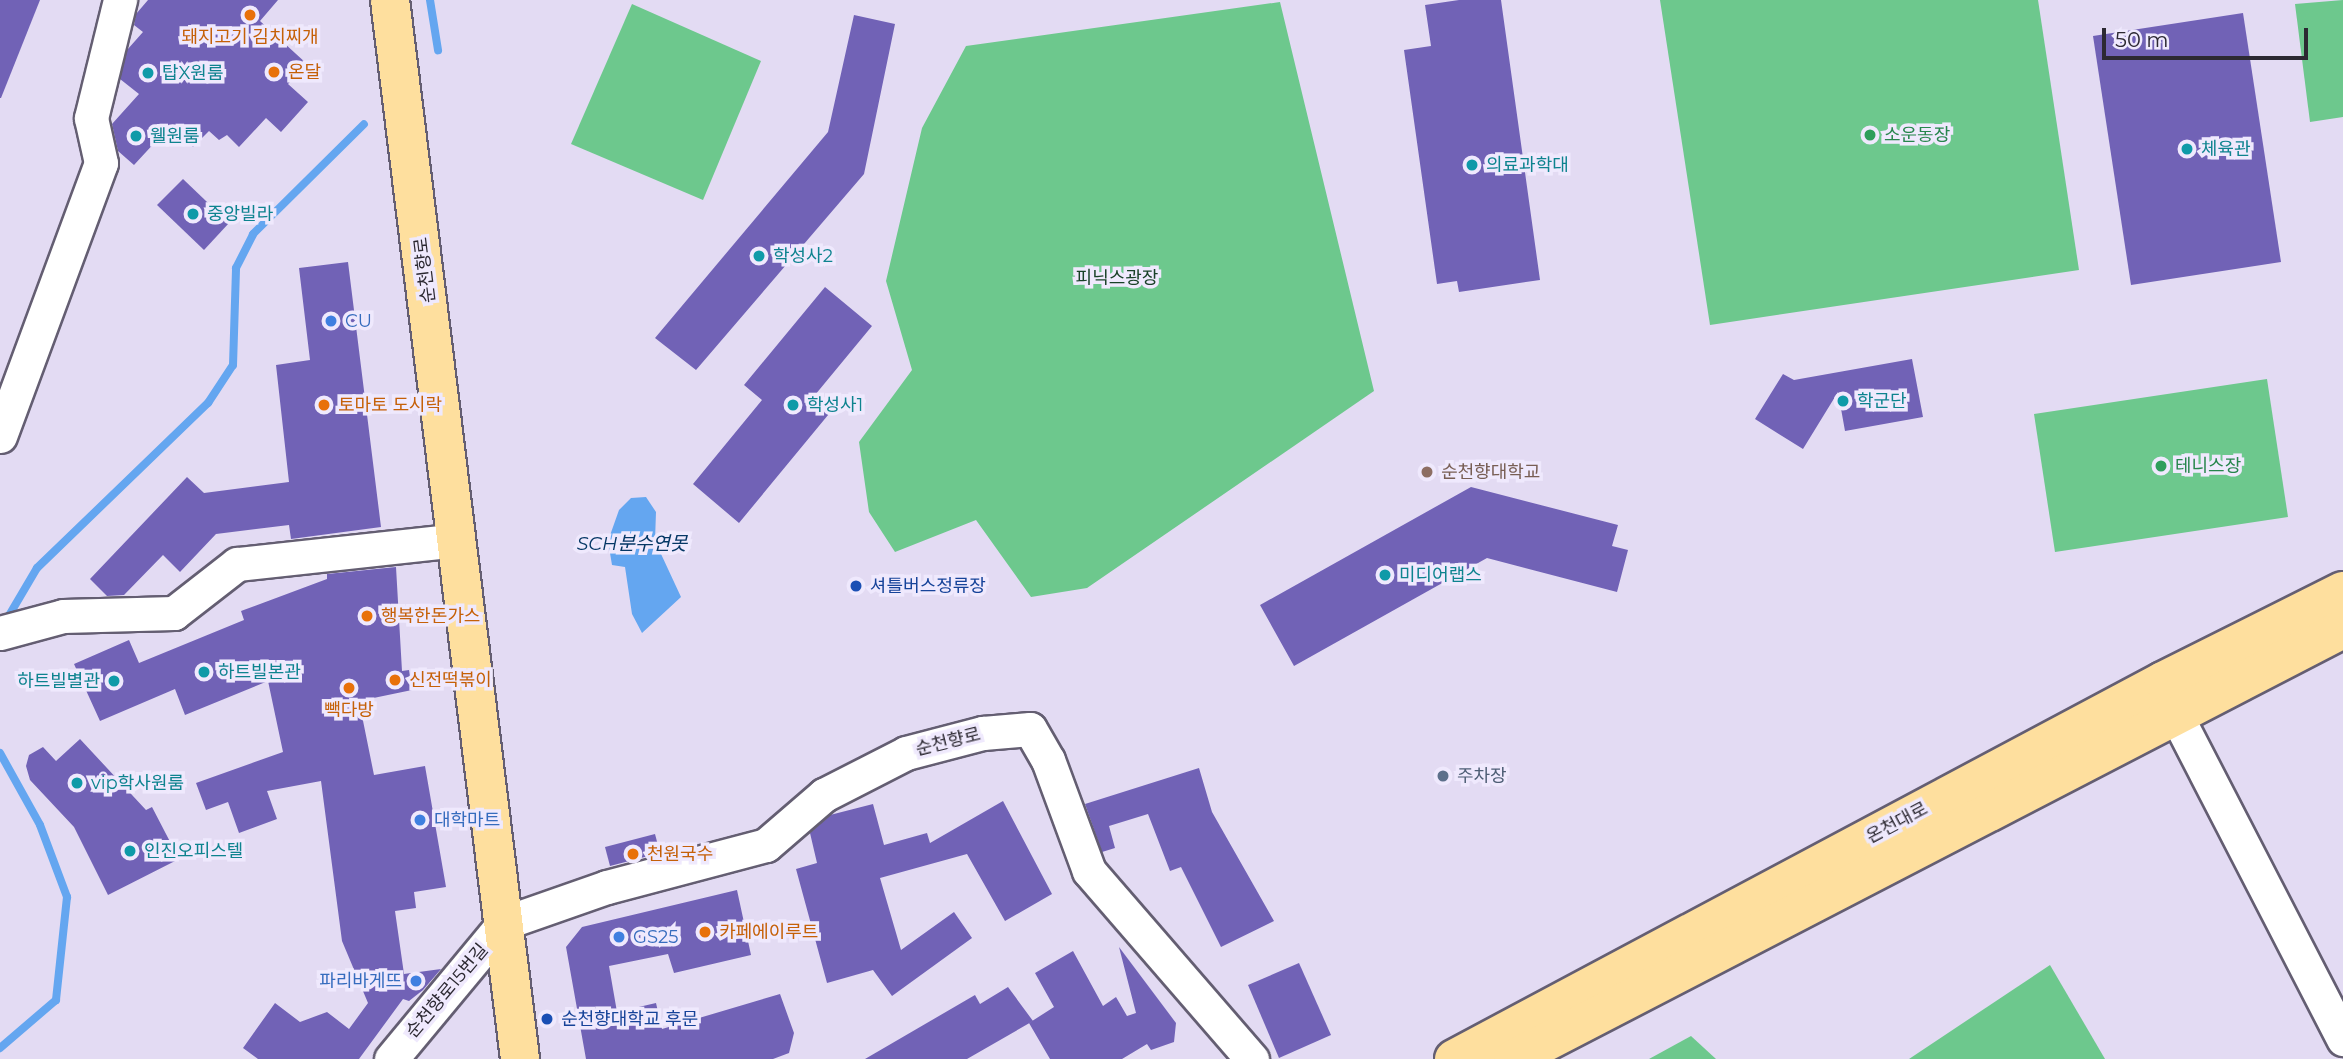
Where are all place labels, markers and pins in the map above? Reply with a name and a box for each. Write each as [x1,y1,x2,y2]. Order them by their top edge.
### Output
marker: 돼지고기 김치찌개 [242,7,258,23]
place label: 돼지고기 김치찌개 [181,26,319,48]
place label: 온달 [288,61,321,83]
place label: 탑X원룸 [162,62,223,84]
marker: 온달 [266,64,282,80]
marker: 탑X원룸 [140,65,156,81]
place label: 소운동장 [1884,124,1950,146]
place label: 웰원룸 [150,125,200,147]
marker: 소운동장 [1862,127,1878,143]
marker: 웰원룸 [128,128,144,144]
place label: 체육관 [2201,138,2251,160]
marker: 체육관 [2179,141,2195,157]
place label: 의료과학대 [1486,154,1569,176]
marker: 의료과학대 [1464,157,1480,173]
place label: 중앙빌라 [207,203,273,225]
marker: 중앙빌라 [185,206,201,222]
place label: 학성사2 [773,245,833,267]
marker: 학성사2 [751,248,767,264]
place label: CU [345,310,372,332]
marker: CU [323,313,339,329]
place label: 학군단 [1857,390,1907,412]
marker: 학군단 [1835,393,1851,409]
place label: 토마토 도시락 [338,394,442,416]
place label: 학성사1 [807,394,863,416]
marker: 토마토 도시락 [316,397,332,413]
marker: 학성사1 [785,397,801,413]
place label: 테니스장 [2175,455,2241,477]
marker: 테니스장 [2153,458,2169,474]
place label: 순천향대학교 [1441,461,1540,483]
marker: 순천향대학교 [1419,464,1435,480]
place label: 미디어랩스 [1399,564,1482,586]
marker: 미디어랩스 [1377,567,1393,583]
place label: 셔틀버스정류장 [870,575,986,597]
marker: 셔틀버스정류장 [848,578,864,594]
place label: 행복한돈가스 [381,605,480,627]
marker: 행복한돈가스 [359,608,375,624]
place label: 하트빌본관 [218,661,301,683]
marker: 하트빌본관 [196,664,212,680]
place label: 신전떡볶이 [409,669,492,691]
place label: 하트빌별관 [17,670,100,692]
marker: 신전떡볶이 [387,672,403,688]
marker: 하트빌별관 [106,673,122,689]
marker: 빽다방 [341,680,357,696]
place label: 빽다방 [324,699,374,721]
place label: 주차장 [1457,765,1507,787]
marker: 주차장 [1435,768,1451,784]
place label: vip학사원룸 [91,772,184,794]
marker: vip학사원룸 [69,775,85,791]
place label: 대학마트 [434,809,500,831]
marker: 대학마트 [412,812,428,828]
place label: 인진오피스텔 [144,840,243,862]
marker: 인진오피스텔 [122,843,138,859]
place label: 천원국수 [647,843,713,865]
marker: 천원국수 [625,846,641,862]
place label: 카페에이루트 [719,921,818,943]
marker: 카페에이루트 [697,924,713,940]
place label: GS25 [633,926,678,948]
marker: GS25 [611,929,627,945]
place label: 파리바게뜨 [319,970,402,992]
marker: 파리바게뜨 [408,973,424,989]
place label: 순천향대학교 후문 [561,1008,698,1030]
marker: 순천향대학교 후문 [539,1011,555,1027]

